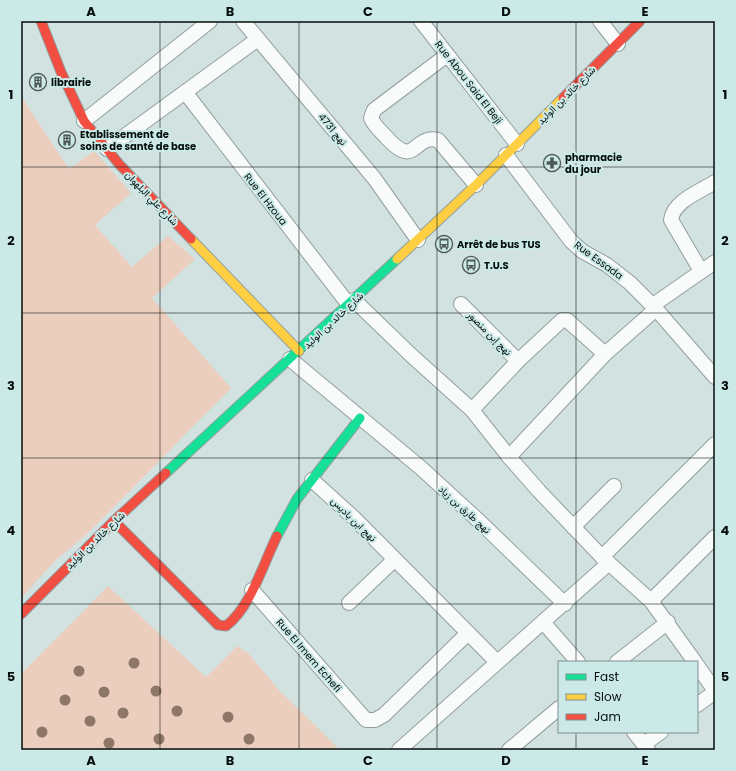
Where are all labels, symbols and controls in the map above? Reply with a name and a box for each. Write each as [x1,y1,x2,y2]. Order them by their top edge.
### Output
text: A [86,2,96,21]
text: B [226,2,235,21]
text: C [363,2,373,21]
text: D [501,2,511,21]
text: E [641,2,649,21]
street label: Rue Abou Said El Beji [431,37,506,127]
street label: شارع خالد بن الوليد [534,63,599,128]
building icon: librairie [28,72,48,92]
place label: librairie [51,75,91,90]
text: 1 [9,85,13,104]
text: 1 [723,85,727,104]
street label: نهج 4731 [315,110,351,149]
place label: Etablissement de soins de santé de base [80,127,196,154]
building icon: Etablissement de soins de santé de base [57,130,77,150]
place label: pharmacie du jour [565,150,622,177]
pharmacy icon: pharmacie du jour [542,153,562,173]
street label: شارع علي البلهوان [121,168,182,230]
street label: Rue El Hzoua [240,170,291,229]
text: 2 [7,231,15,250]
text: 2 [721,231,729,250]
bus stop icon: Arrêt de bus TUS [434,234,454,254]
place label: Arrêt de bus TUS [457,237,541,252]
street label: Rue Essada [571,238,626,283]
bus stop icon: T.U.S [461,255,481,275]
place label: T.U.S [484,258,509,273]
street label: شارع خالد بن الوليد [300,288,367,352]
street label: نهج إبن منصور [463,307,515,359]
text: 3 [7,376,15,395]
text: 3 [721,376,729,395]
street label: نهج طارق بن زياد [435,482,494,537]
street label: نهج ابن باديس [327,494,380,545]
street label: شارع خالد بن الوليد [62,508,128,573]
text: 4 [7,521,16,540]
text: 4 [721,521,730,540]
street label: Rue El Imem Echefi [272,615,345,695]
legend [558,661,698,733]
text: 5 [7,667,15,686]
text: 5 [721,667,729,686]
text: Fast [594,668,619,685]
text: Slow [594,688,622,705]
text: Jam [594,708,621,725]
text: A [86,751,96,770]
text: B [226,751,235,770]
text: C [363,751,373,770]
text: D [501,751,511,770]
text: E [641,751,649,770]

